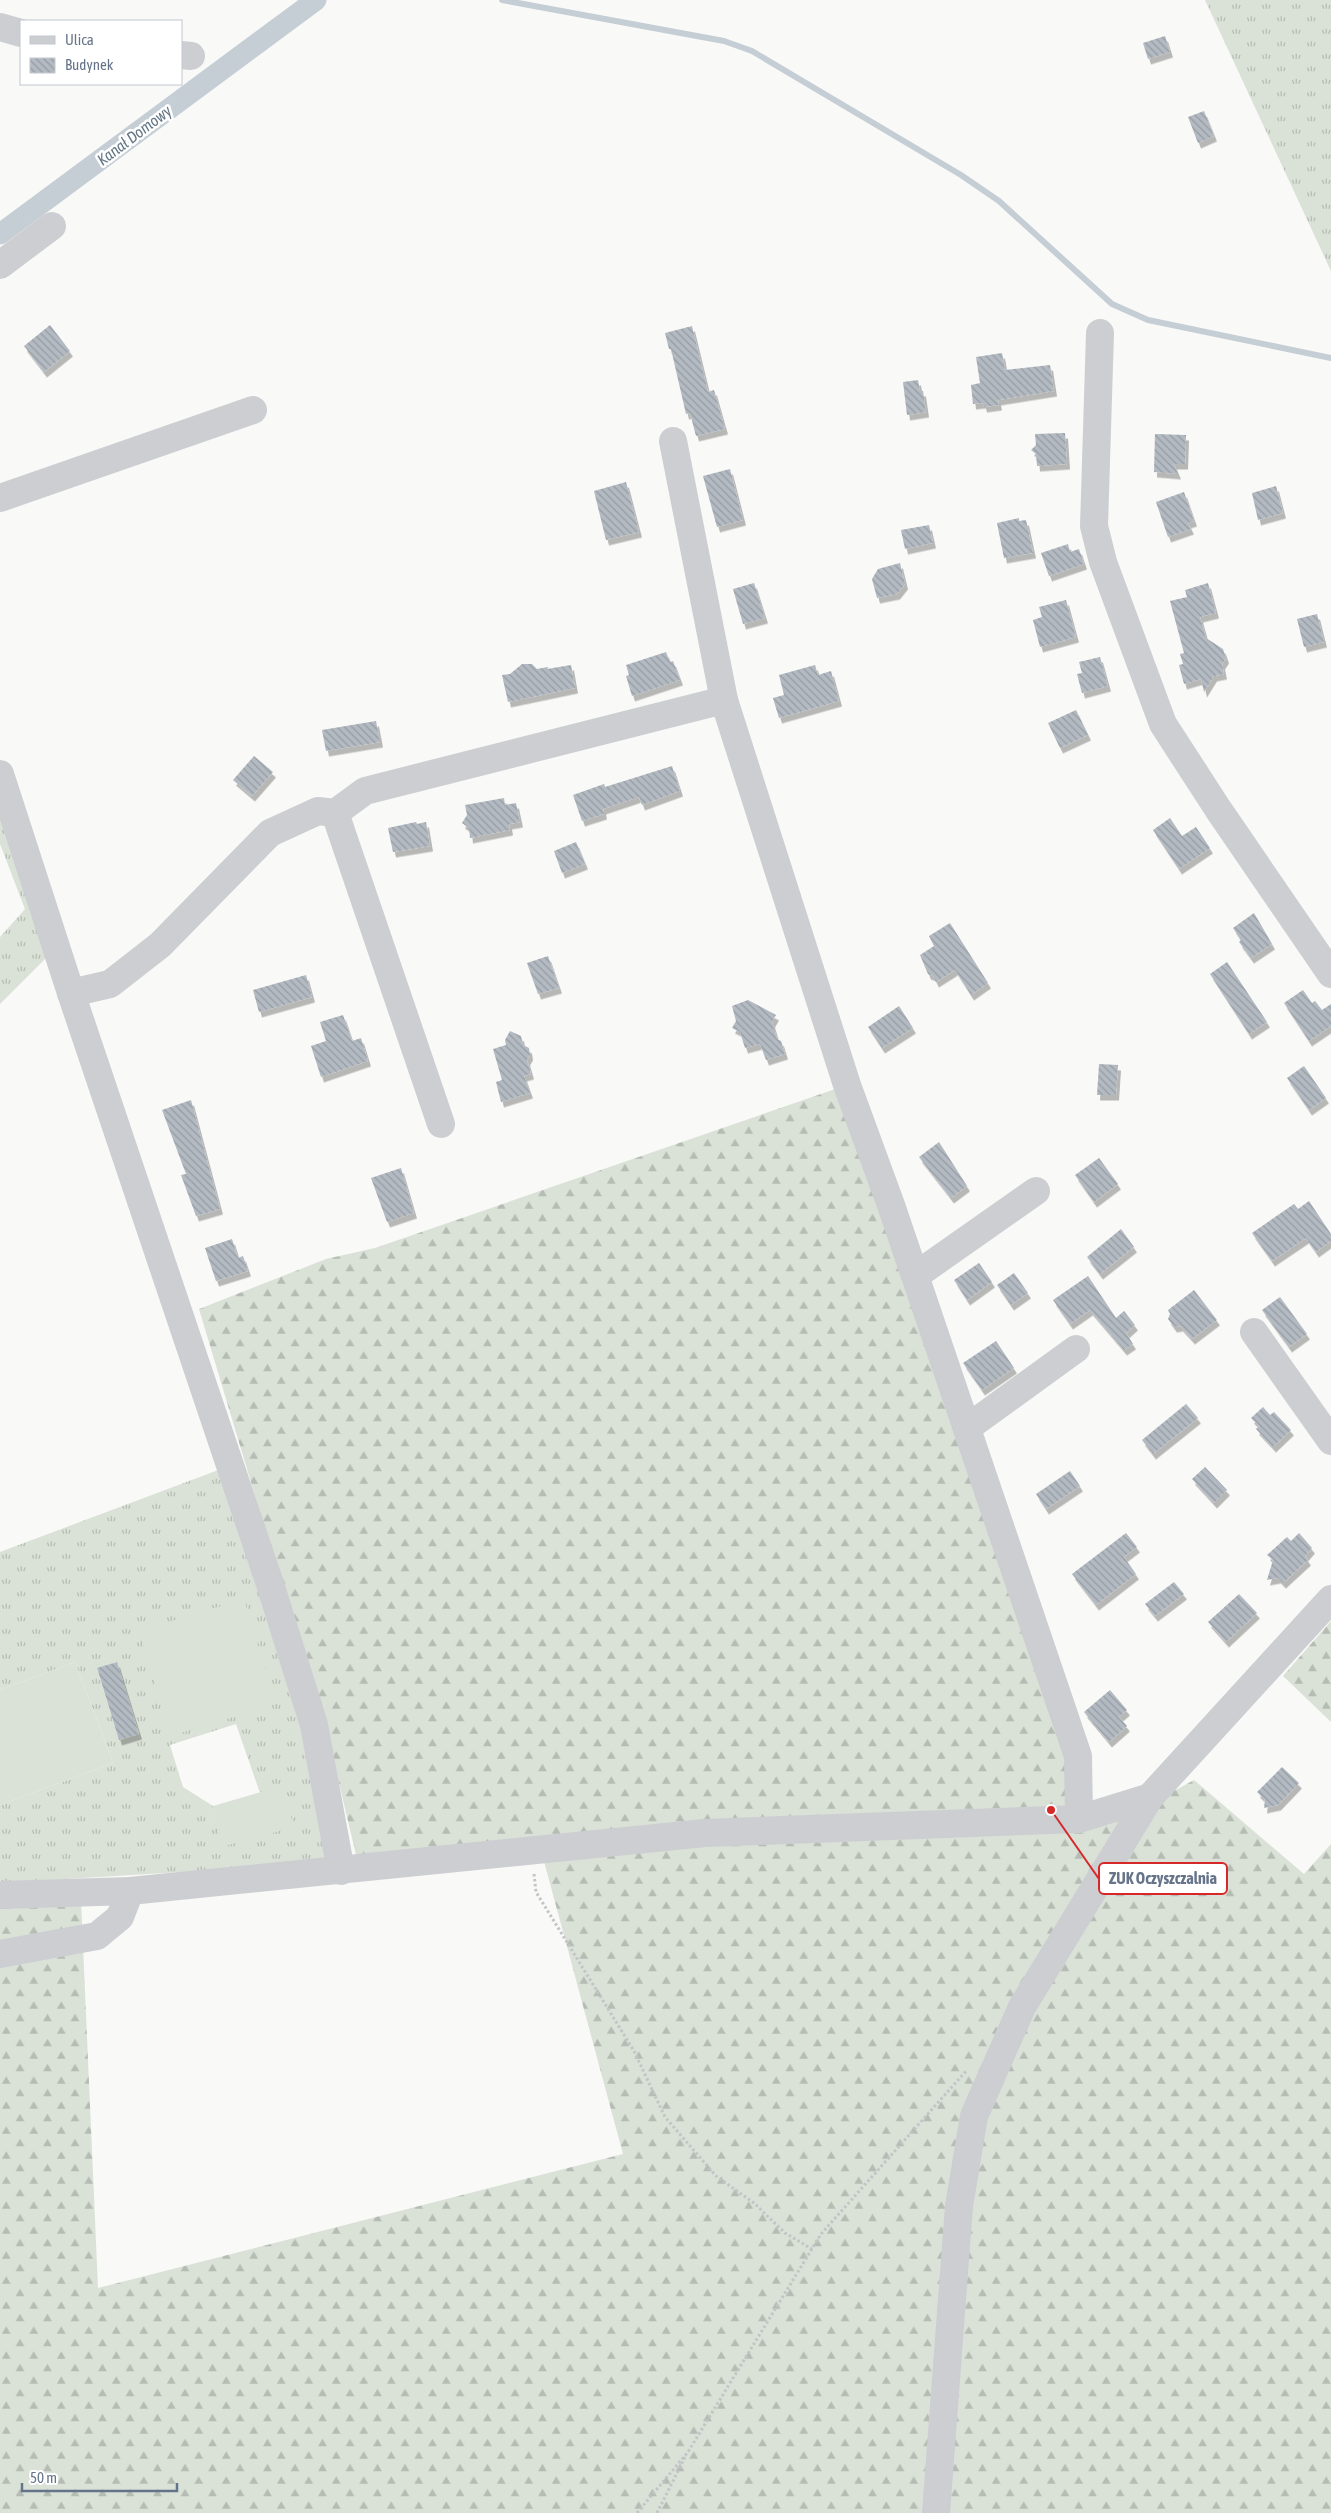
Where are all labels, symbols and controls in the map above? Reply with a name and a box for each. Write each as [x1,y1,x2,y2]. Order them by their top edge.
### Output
legend [20,20,182,85]
text: Ulica [65,31,94,48]
text: Budynek [65,56,114,73]
water label: Kanał Domowy [93,101,176,169]
callout: ZUK Oczyszczalnia [1099,1863,1227,1894]
text: ZUK Oczyszczalnia [1109,1869,1217,1887]
scale bar [22,2460,178,2492]
text: 50 m [30,2469,57,2486]

